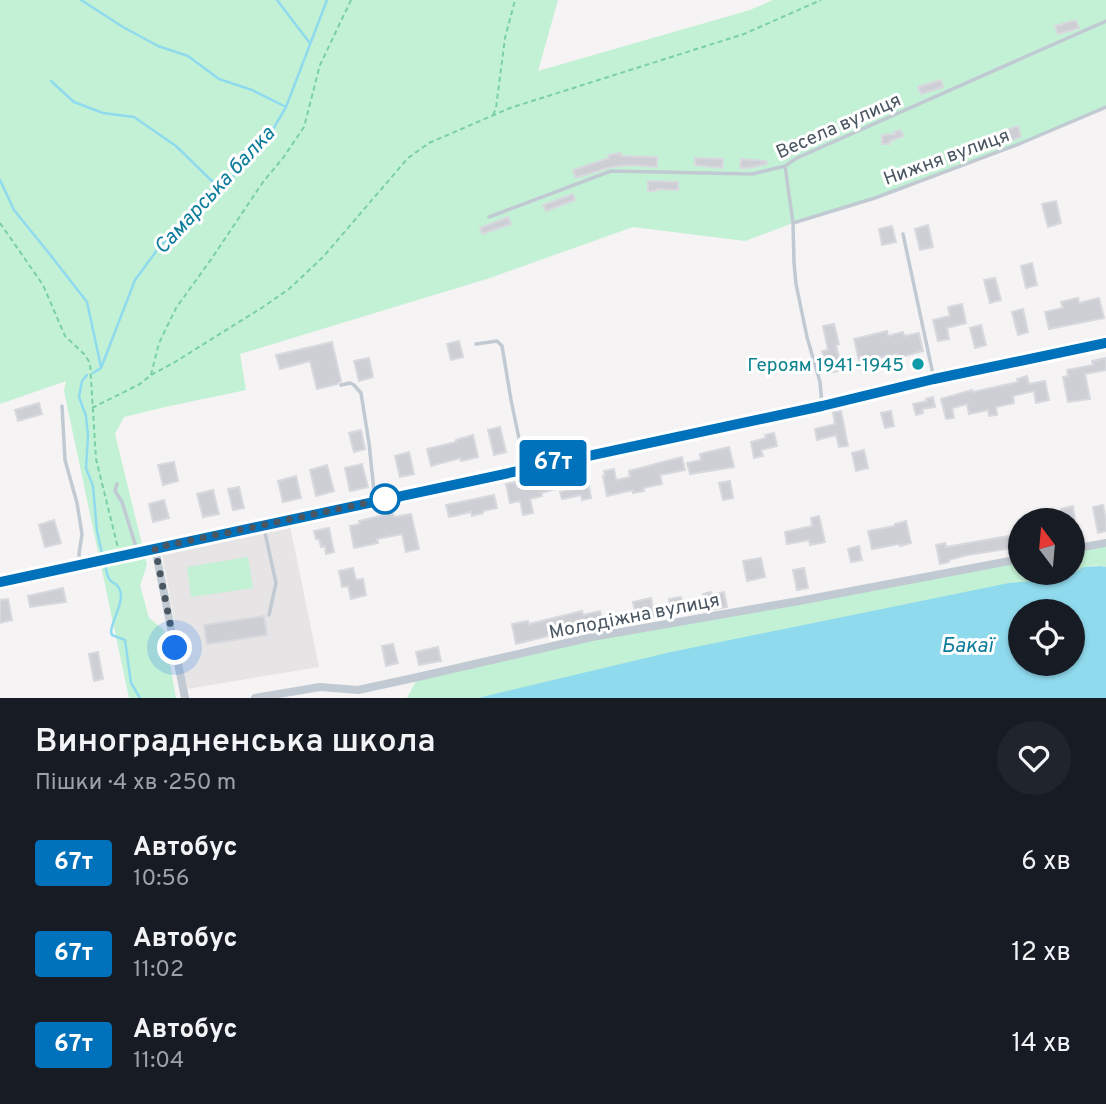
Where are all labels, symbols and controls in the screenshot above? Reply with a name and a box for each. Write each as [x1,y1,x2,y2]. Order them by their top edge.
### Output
street label: Весела вулиця [772,88,905,165]
water label: Самарська балка [149,121,282,261]
street label: Нижня вулиця [880,124,1013,192]
place label: Героям 1941-1945 [747,354,904,378]
marker: Героям 1941-1945 [910,356,926,372]
line badge: 67т [513,440,593,486]
text: 67т [534,448,572,478]
unlabelled marker [370,484,400,514]
north arrow [1008,508,1085,584]
map controls [1008,508,1085,676]
street label: Молодіжна вулиця [547,589,722,645]
button: locate [1008,599,1085,676]
your location [157,630,192,665]
water label: Бакаї [941,633,996,660]
button: heart [997,721,1071,795]
text: Виноградненська школа [35,722,436,764]
text: Пішки · 4 хв · 250 m [35,769,236,798]
text: Автобус [133,832,238,865]
text: 6 хв [1021,846,1071,879]
text: 67т [54,848,93,878]
text: 10:56 [133,865,190,894]
text: Автобус [133,923,238,956]
text: 12 хв [1011,937,1071,970]
text: 67т [54,939,93,969]
text: 11:02 [133,956,184,985]
text: Автобус [133,1014,238,1047]
text: 14 хв [1012,1028,1071,1061]
text: 67т [54,1030,93,1060]
text: 11:04 [133,1047,184,1076]

